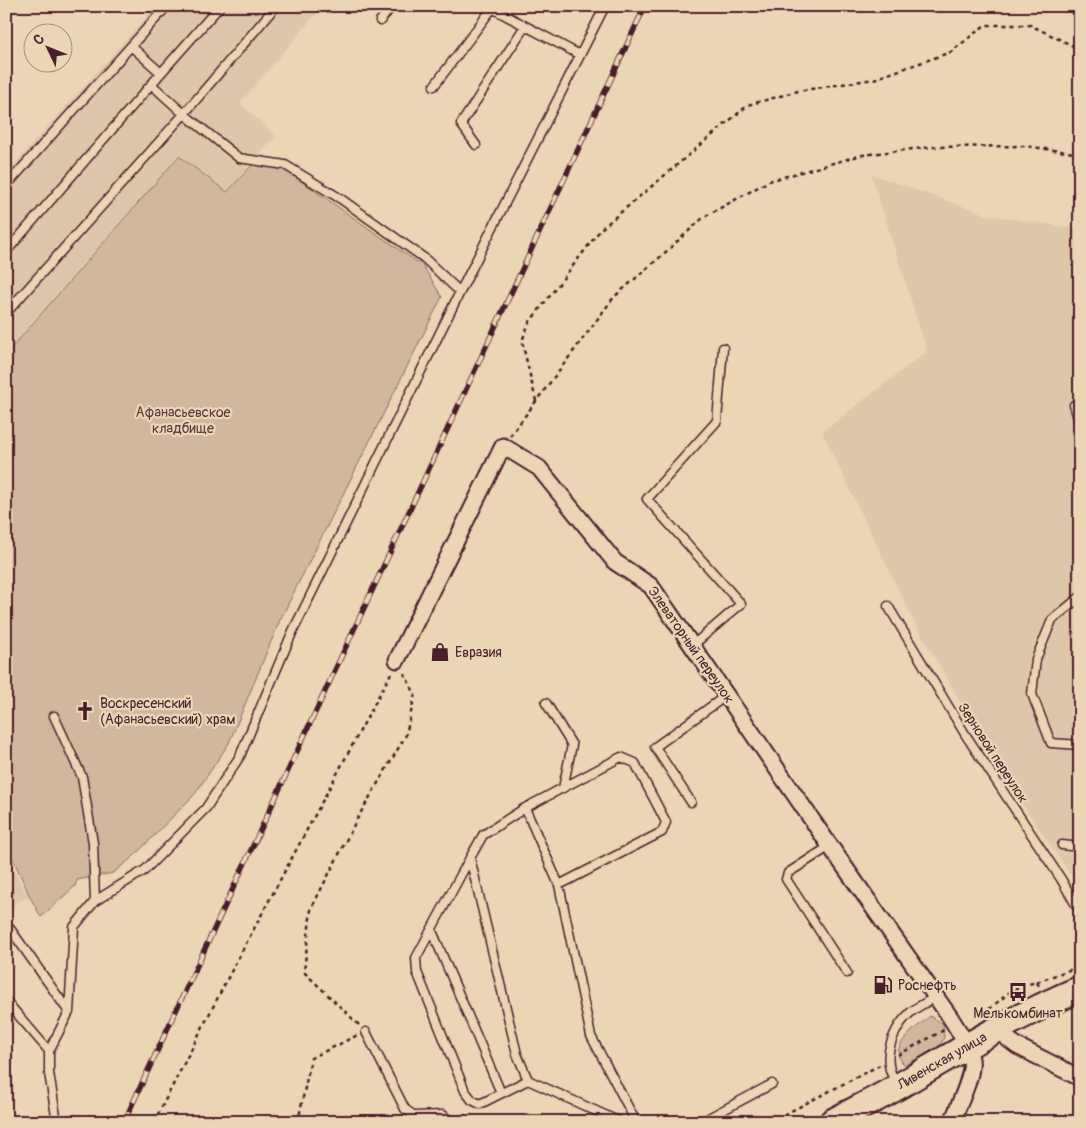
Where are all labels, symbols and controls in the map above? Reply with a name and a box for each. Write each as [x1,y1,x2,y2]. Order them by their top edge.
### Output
north arrow [22,22,72,72]
text: С [30,30,48,48]
park label: Афанасьевское кладбище [135,404,231,437]
street label: Элеваторный переулок [644,583,738,707]
shop icon: Евразия [429,641,451,663]
place label: Евразия [455,644,502,661]
place label: Воскресенский (Афанасьевский) храм [100,695,235,728]
church icon: Воскресенский (Афанасьевский) храм [74,700,96,722]
street label: Зерновой переулок [954,700,1032,806]
fuel station icon: Роснефть [872,974,894,996]
place label: Роснефть [898,977,957,994]
bus stop icon: Мелькомбинат [1007,981,1029,1003]
place label: Мелькомбинат [973,1005,1063,1022]
street label: Ливенская улица [893,1028,990,1094]

